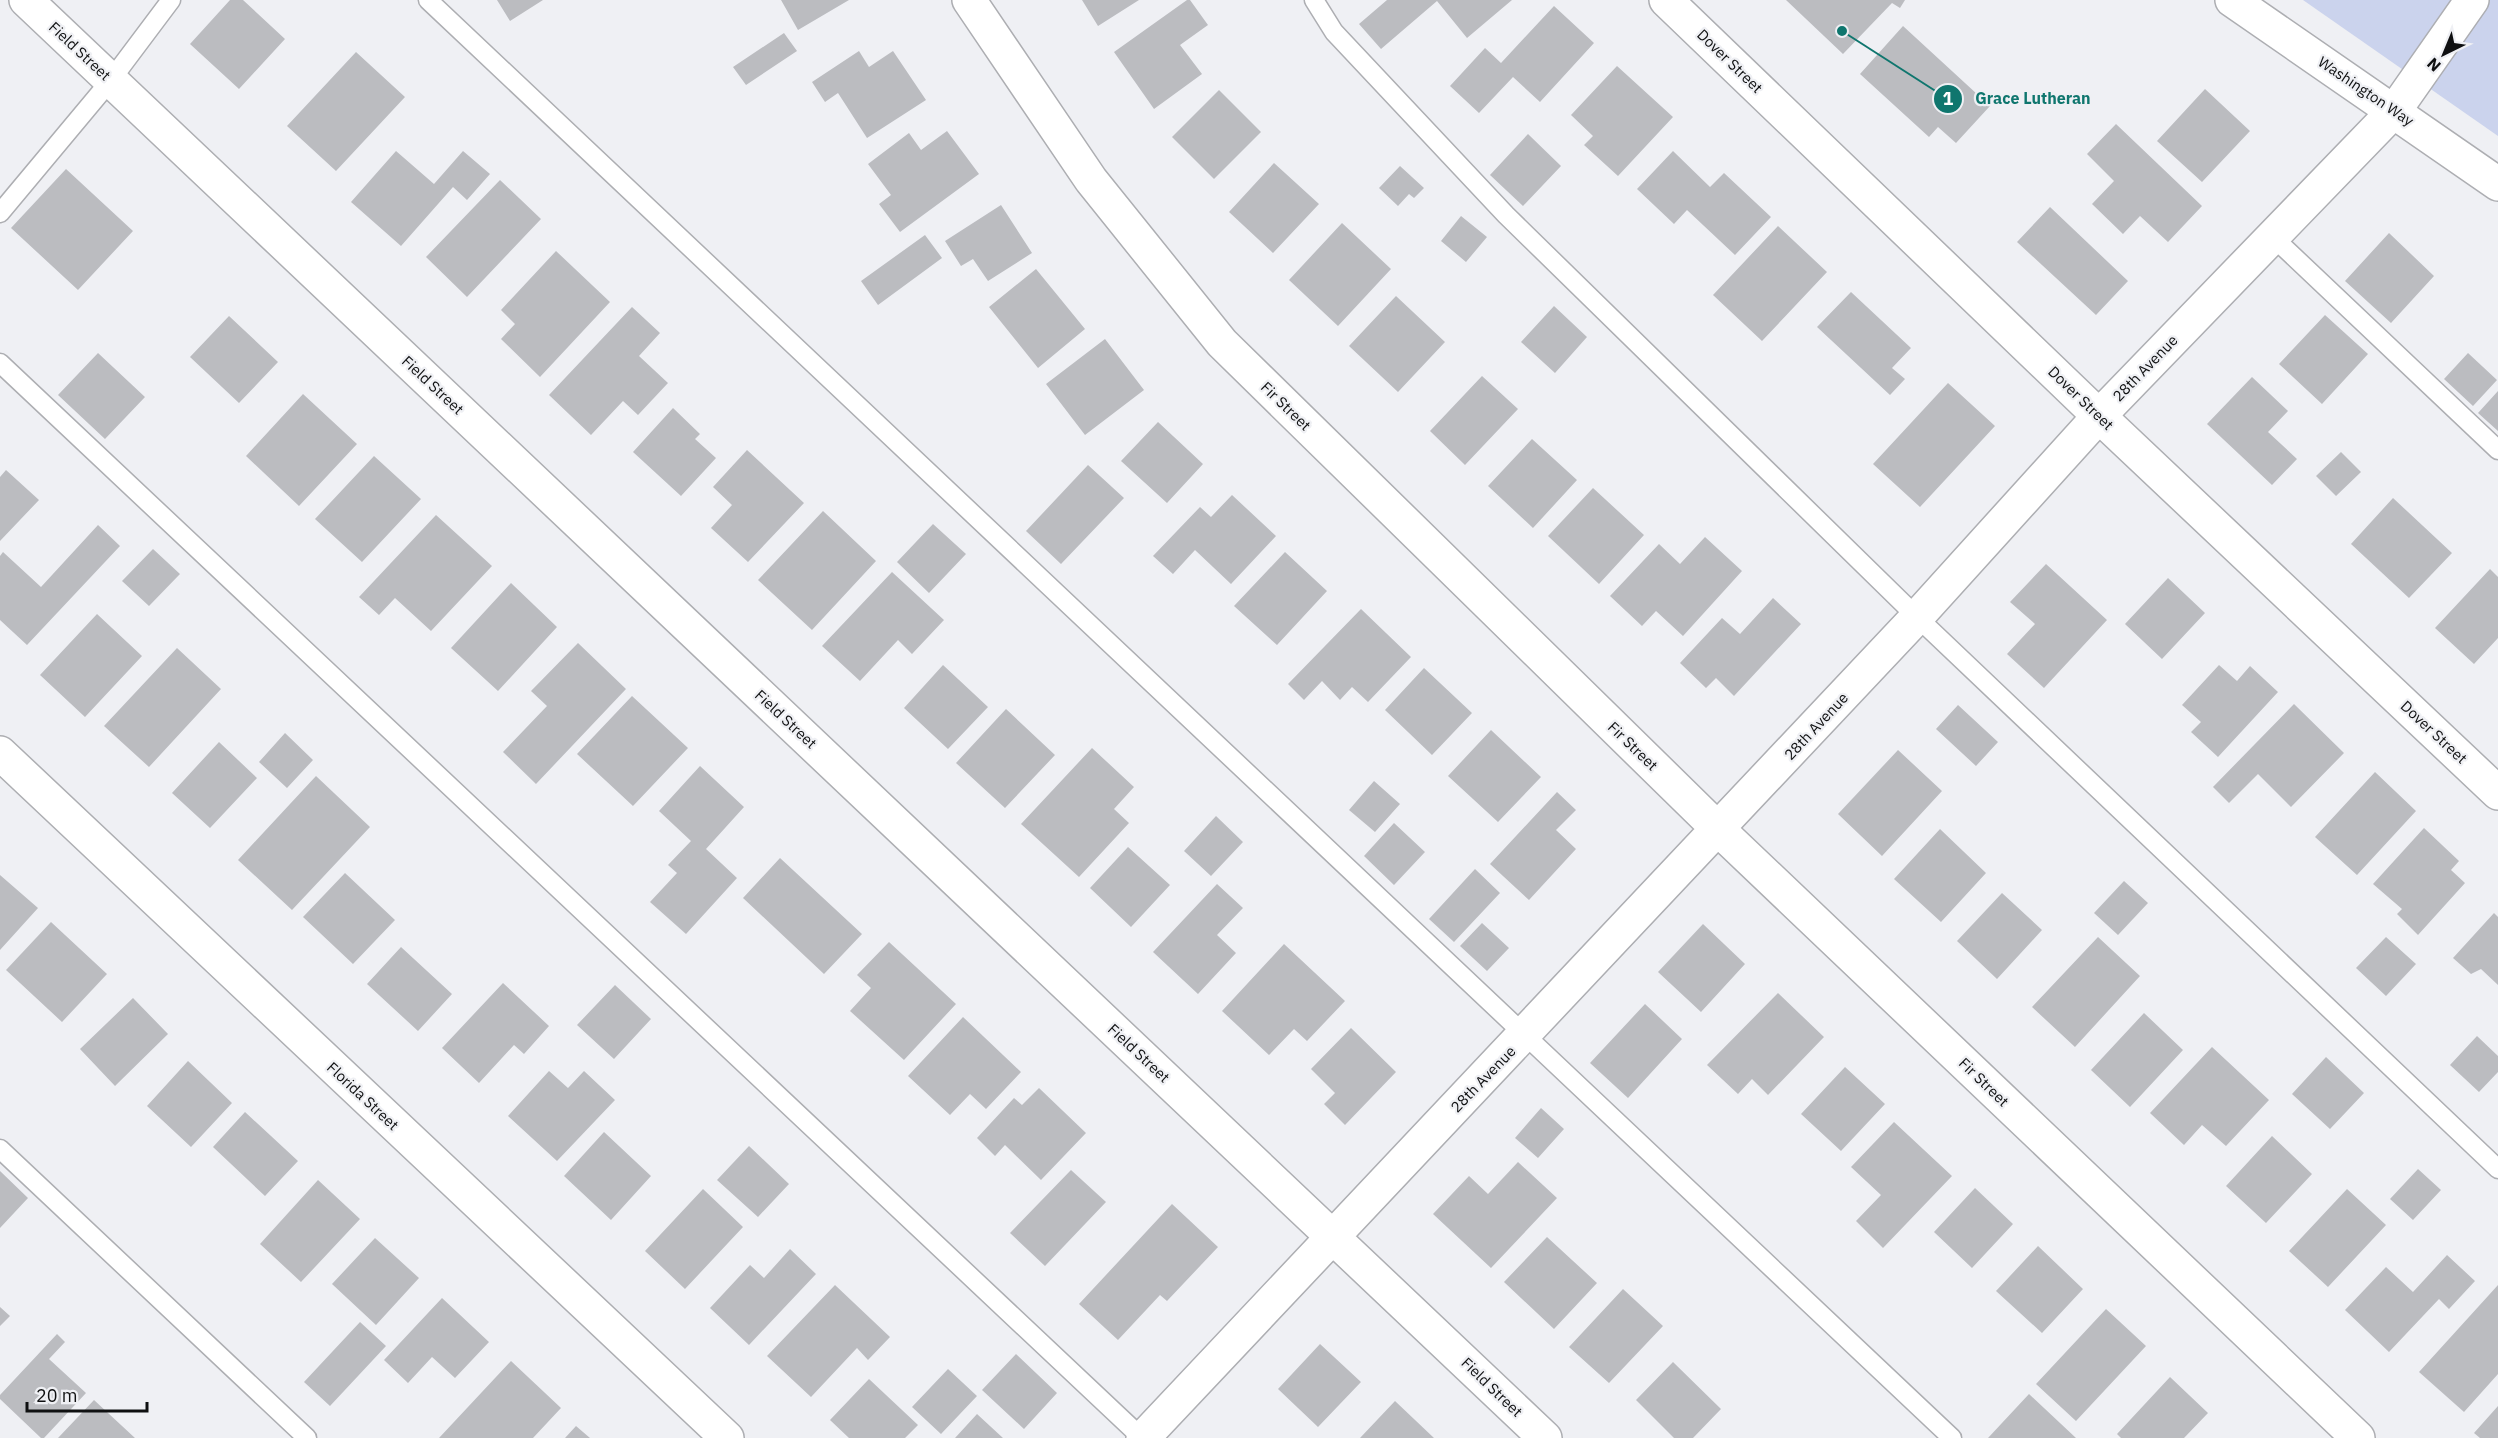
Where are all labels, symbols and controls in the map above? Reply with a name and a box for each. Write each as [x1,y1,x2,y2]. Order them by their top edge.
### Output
street label: Field Street [45,18,115,84]
north arrow [2414,24,2474,84]
street label: Dover Street [1693,25,1767,97]
street label: Washington Way [2314,52,2418,130]
text: N [2423,54,2445,76]
callout: Grace Lutheran [1933,82,2102,116]
text: 1 [1943,87,1954,110]
text: Grace Lutheran [1975,88,2091,108]
street label: 28th Avenue [2108,331,2182,405]
street label: Field Street [398,352,468,418]
street label: Dover Street [2044,362,2118,434]
street label: Fir Street [1257,378,1315,434]
street label: Field Street [751,686,821,752]
street label: 28th Avenue [1780,688,1852,764]
street label: Dover Street [2397,696,2471,768]
street label: Fir Street [1604,718,1662,774]
street label: Field Street [1104,1020,1174,1086]
street label: 28th Avenue [1446,1042,1520,1116]
street label: Fir Street [1955,1054,2013,1110]
street label: Florida Street [323,1058,403,1134]
street label: Field Street [1457,1353,1527,1421]
scale bar [27,1375,147,1413]
text: 20 m [36,1384,78,1407]

